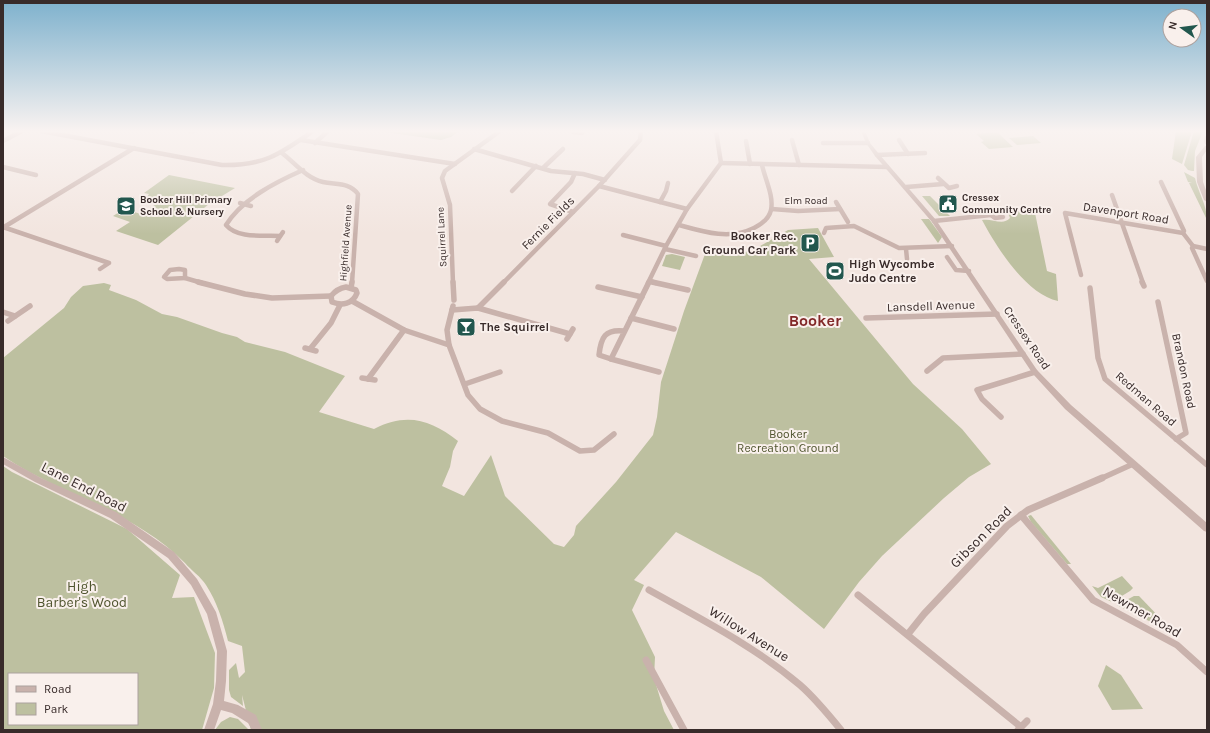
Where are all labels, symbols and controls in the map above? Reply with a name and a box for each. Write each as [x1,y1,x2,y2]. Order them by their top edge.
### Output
north arrow [1162,8,1202,48]
text: N [1166,20,1180,31]
place label: Cressex Community Centre [962,192,1051,216]
public building icon: Cressex Community Centre [937,193,959,215]
place label: Booker Hill Primary School & Nursery [140,194,232,218]
street label: Fernie Fields [519,194,577,252]
school or university icon: Booker Hill Primary School & Nursery [115,195,137,217]
street label: Elm Road [784,195,828,207]
street label: Davenport Road [1082,199,1170,227]
street label: Highfield Avenue [337,204,355,282]
street label: Squirrel Lane [434,207,450,267]
place label: Booker Rec. Ground Car Park [703,229,796,257]
parking icon: Booker Rec. Ground Car Park [799,232,821,254]
place label: High Wycombe Judo Centre [849,257,935,285]
sports icon: High Wycombe Judo Centre [824,260,846,282]
street label: Lansdell Avenue [887,297,975,315]
street label: Cressex Road [1001,304,1053,372]
district label: Booker [789,311,842,330]
bar icon: The Squirrel [455,316,477,338]
place label: The Squirrel [480,320,549,334]
street label: Brandon Road [1169,332,1199,410]
street label: Redman Road [1113,369,1179,429]
park label: Booker Recreation Ground [737,427,839,455]
street label: Lane End Road [39,458,129,516]
street label: Gibson Road [947,503,1015,571]
park label: High Barber's Wood [37,578,127,611]
street label: Newmer Road [1100,583,1184,641]
street label: Willow Avenue [706,602,792,666]
legend [8,673,138,725]
text: Road [44,682,72,696]
text: Park [44,702,69,716]

